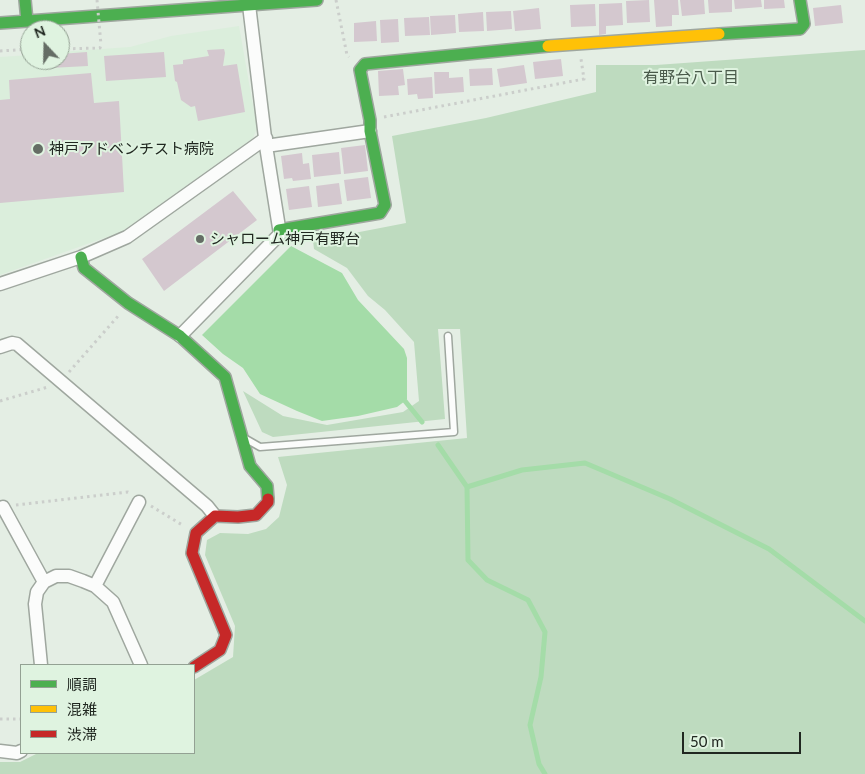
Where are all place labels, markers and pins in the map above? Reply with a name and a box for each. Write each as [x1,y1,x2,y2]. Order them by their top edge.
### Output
place label: 神戸アドベンチスト病院 [49,140,214,158]
marker: 神戸アドベンチスト病院 [31,142,45,156]
place label: シャローム神戸有野台 [210,230,360,248]
marker: シャローム神戸有野台 [194,233,206,245]

